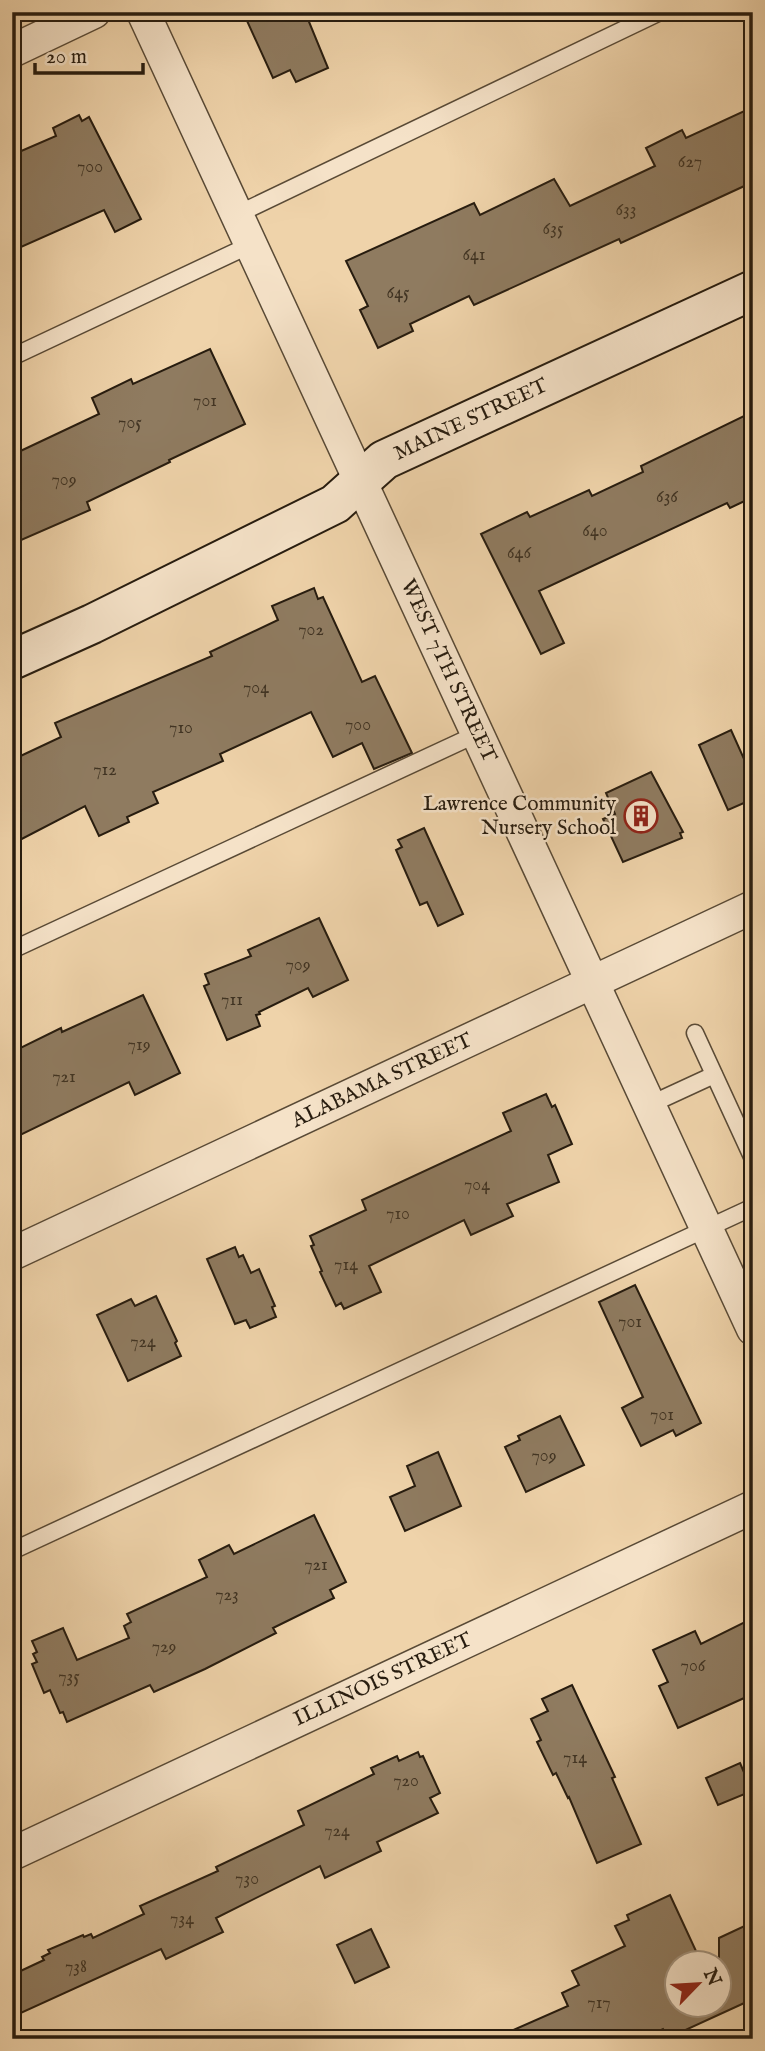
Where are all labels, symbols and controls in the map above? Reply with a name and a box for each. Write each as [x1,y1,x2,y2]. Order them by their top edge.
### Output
scale bar [35,32,144,76]
text: 20 m [46,44,87,71]
house number: 627 [678,151,702,174]
house number: 700 [77,156,103,179]
house number: 633 [615,199,637,222]
house number: 635 [543,218,564,241]
house number: 641 [462,244,486,267]
house number: 645 [387,282,410,305]
street label: MAINE STREET [390,372,553,467]
house number: 701 [193,390,217,413]
house number: 705 [118,412,142,435]
house number: 709 [51,469,77,492]
house number: 636 [656,486,678,509]
house number: 640 [582,520,608,543]
house number: 646 [507,542,531,565]
street label: WEST 7TH STREET [394,575,503,768]
house number: 702 [298,619,324,642]
house number: 704 [243,677,269,700]
house number: 700 [345,714,371,737]
house number: 710 [169,717,193,740]
house number: 712 [93,759,117,782]
place label: Lawrence Community Nursery School [423,791,617,842]
building icon: Lawrence Community Nursery School [622,797,660,835]
house number: 709 [285,954,311,977]
house number: 711 [221,989,243,1012]
street label: ALABAMA STREET [286,1027,477,1135]
house number: 719 [128,1034,150,1057]
house number: 721 [52,1066,76,1089]
house number: 704 [464,1174,490,1197]
house number: 710 [386,1203,410,1226]
house number: 714 [334,1254,358,1277]
house number: 701 [618,1311,642,1334]
house number: 724 [130,1331,156,1354]
house number: 701 [650,1404,674,1427]
house number: 709 [531,1445,557,1468]
house number: 721 [304,1554,328,1577]
house number: 723 [215,1584,239,1607]
street label: ILLINOIS STREET [290,1627,477,1733]
house number: 729 [152,1636,176,1659]
house number: 706 [681,1655,706,1678]
house number: 735 [58,1666,80,1689]
house number: 714 [563,1747,587,1770]
house number: 720 [393,1770,419,1793]
house number: 724 [324,1820,350,1843]
house number: 730 [235,1868,259,1891]
house number: 734 [170,1908,194,1931]
north arrow [664,1950,734,2020]
house number: 738 [65,1956,87,1979]
text: N [697,1964,726,1991]
house number: 717 [587,1992,611,2015]

